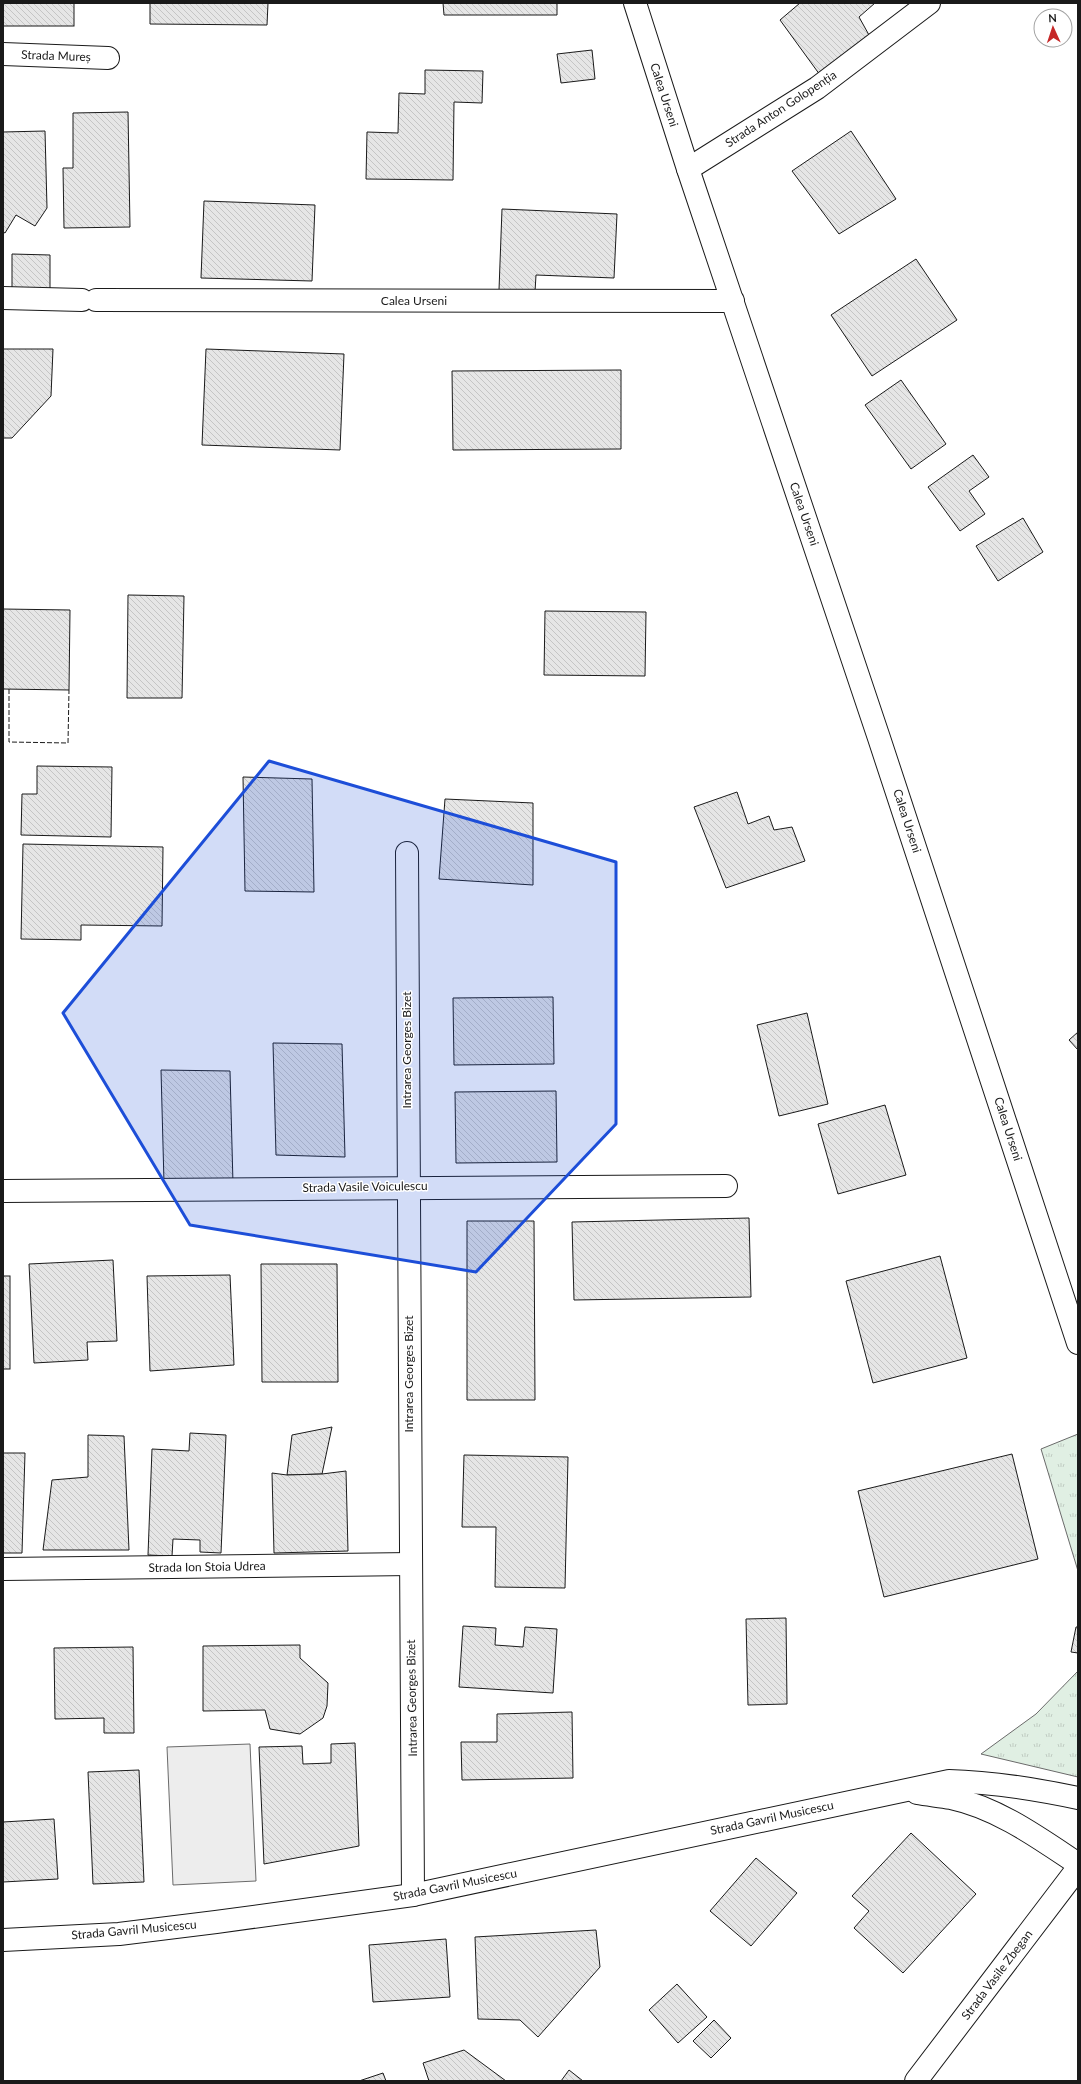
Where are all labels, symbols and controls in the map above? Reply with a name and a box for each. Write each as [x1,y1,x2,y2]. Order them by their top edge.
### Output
north arrow [1033,8,1073,48]
text: N [1048,11,1057,24]
street label: Strada Mureș [21,47,91,64]
street label: Calea Urseni [647,61,682,129]
street label: Strada Anton Golopenția [722,67,839,150]
street label: Calea Urseni [381,293,447,308]
street label: Calea Urseni [787,480,822,548]
street label: Calea Urseni [890,787,925,855]
street label: Intrarea Georges Bizet [399,991,414,1109]
street label: Calea Urseni [991,1095,1026,1163]
street label: Strada Vasile Voiculescu [302,1178,428,1195]
street label: Intrarea Georges Bizet [401,1315,416,1433]
street label: Strada Ion Stoia Udrea [148,1558,266,1575]
street label: Intrarea Georges Bizet [403,1639,420,1757]
street label: Strada Gavril Musicescu [709,1797,835,1838]
street label: Strada Gavril Musicescu [392,1865,518,1904]
street label: Strada Gavril Musicescu [71,1917,197,1942]
street label: Strada Vasile Zbegan [958,1927,1035,2023]

